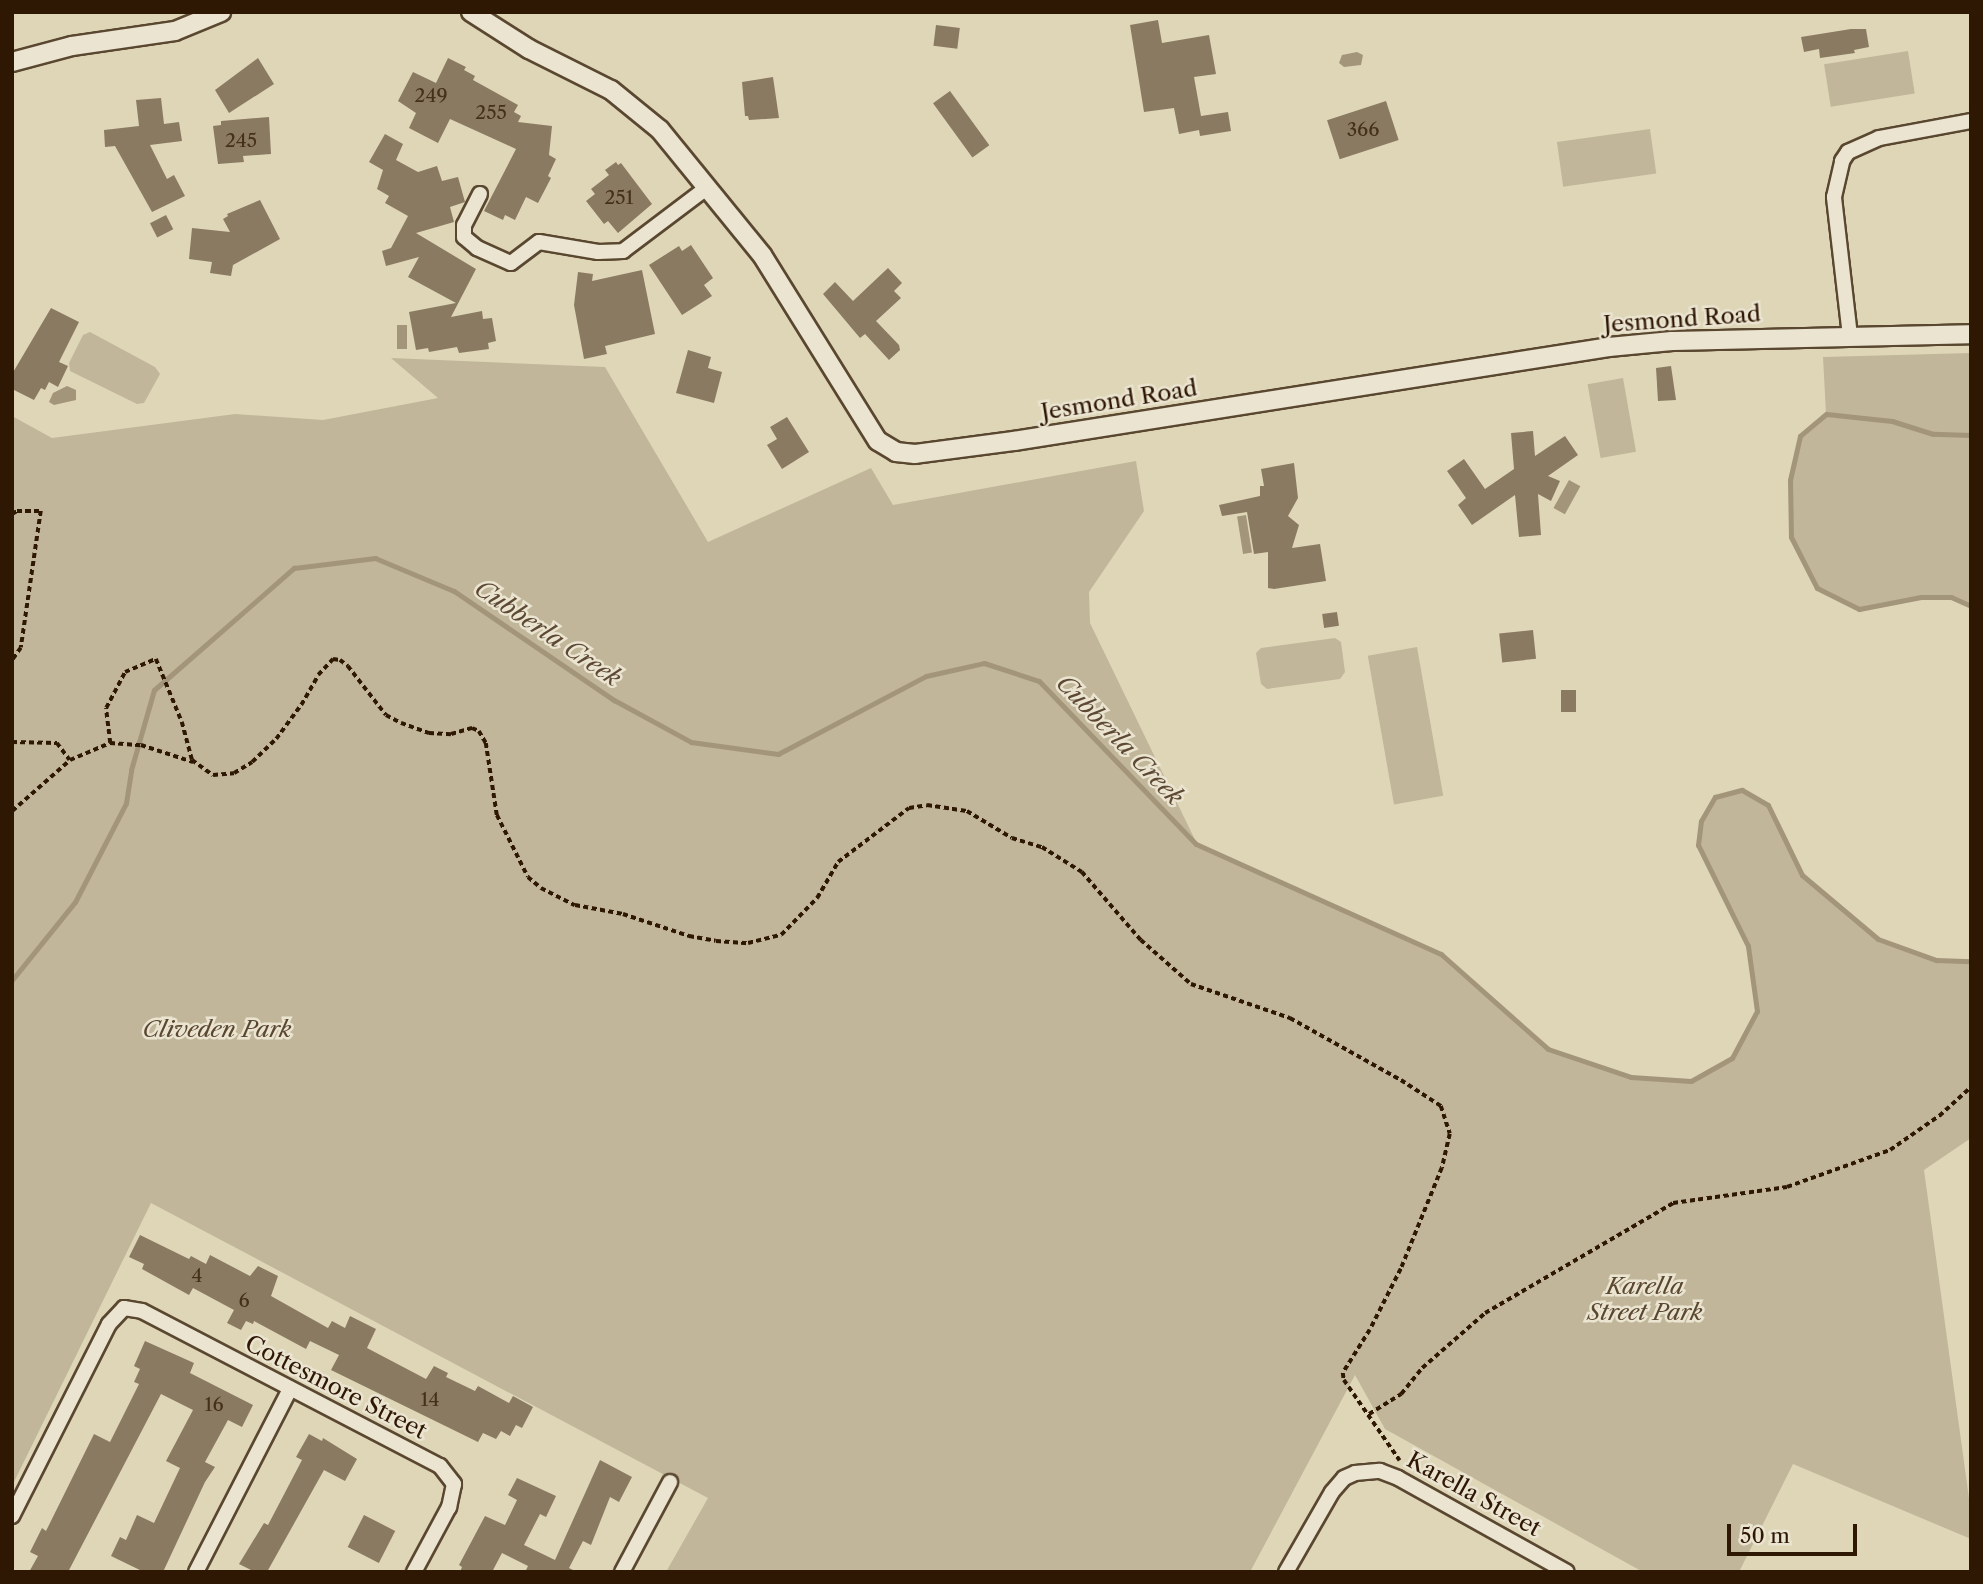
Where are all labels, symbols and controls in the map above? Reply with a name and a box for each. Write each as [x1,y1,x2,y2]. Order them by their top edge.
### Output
house number: 249 [414,85,448,107]
house number: 255 [475,102,507,124]
house number: 366 [1347,119,1379,141]
house number: 245 [225,130,257,152]
house number: 251 [604,187,634,209]
street label: Jesmond Road [1602,300,1762,338]
street label: Jesmond Road [1039,374,1199,426]
water label: Cubberla Creek [470,574,626,692]
water label: Cubberla Creek [1051,669,1189,811]
park label: Cliveden Park [142,1015,292,1043]
house number: 4 [192,1265,202,1287]
park label: Karella Street Park [1587,1272,1703,1326]
house number: 6 [238,1290,250,1312]
street label: Cottesmore Street [241,1329,431,1445]
house number: 14 [421,1389,439,1411]
house number: 16 [204,1394,224,1416]
street label: Karella Street [1402,1446,1546,1542]
scale bar [1731,1510,1860,1554]
text: 50 m [1740,1523,1790,1548]

